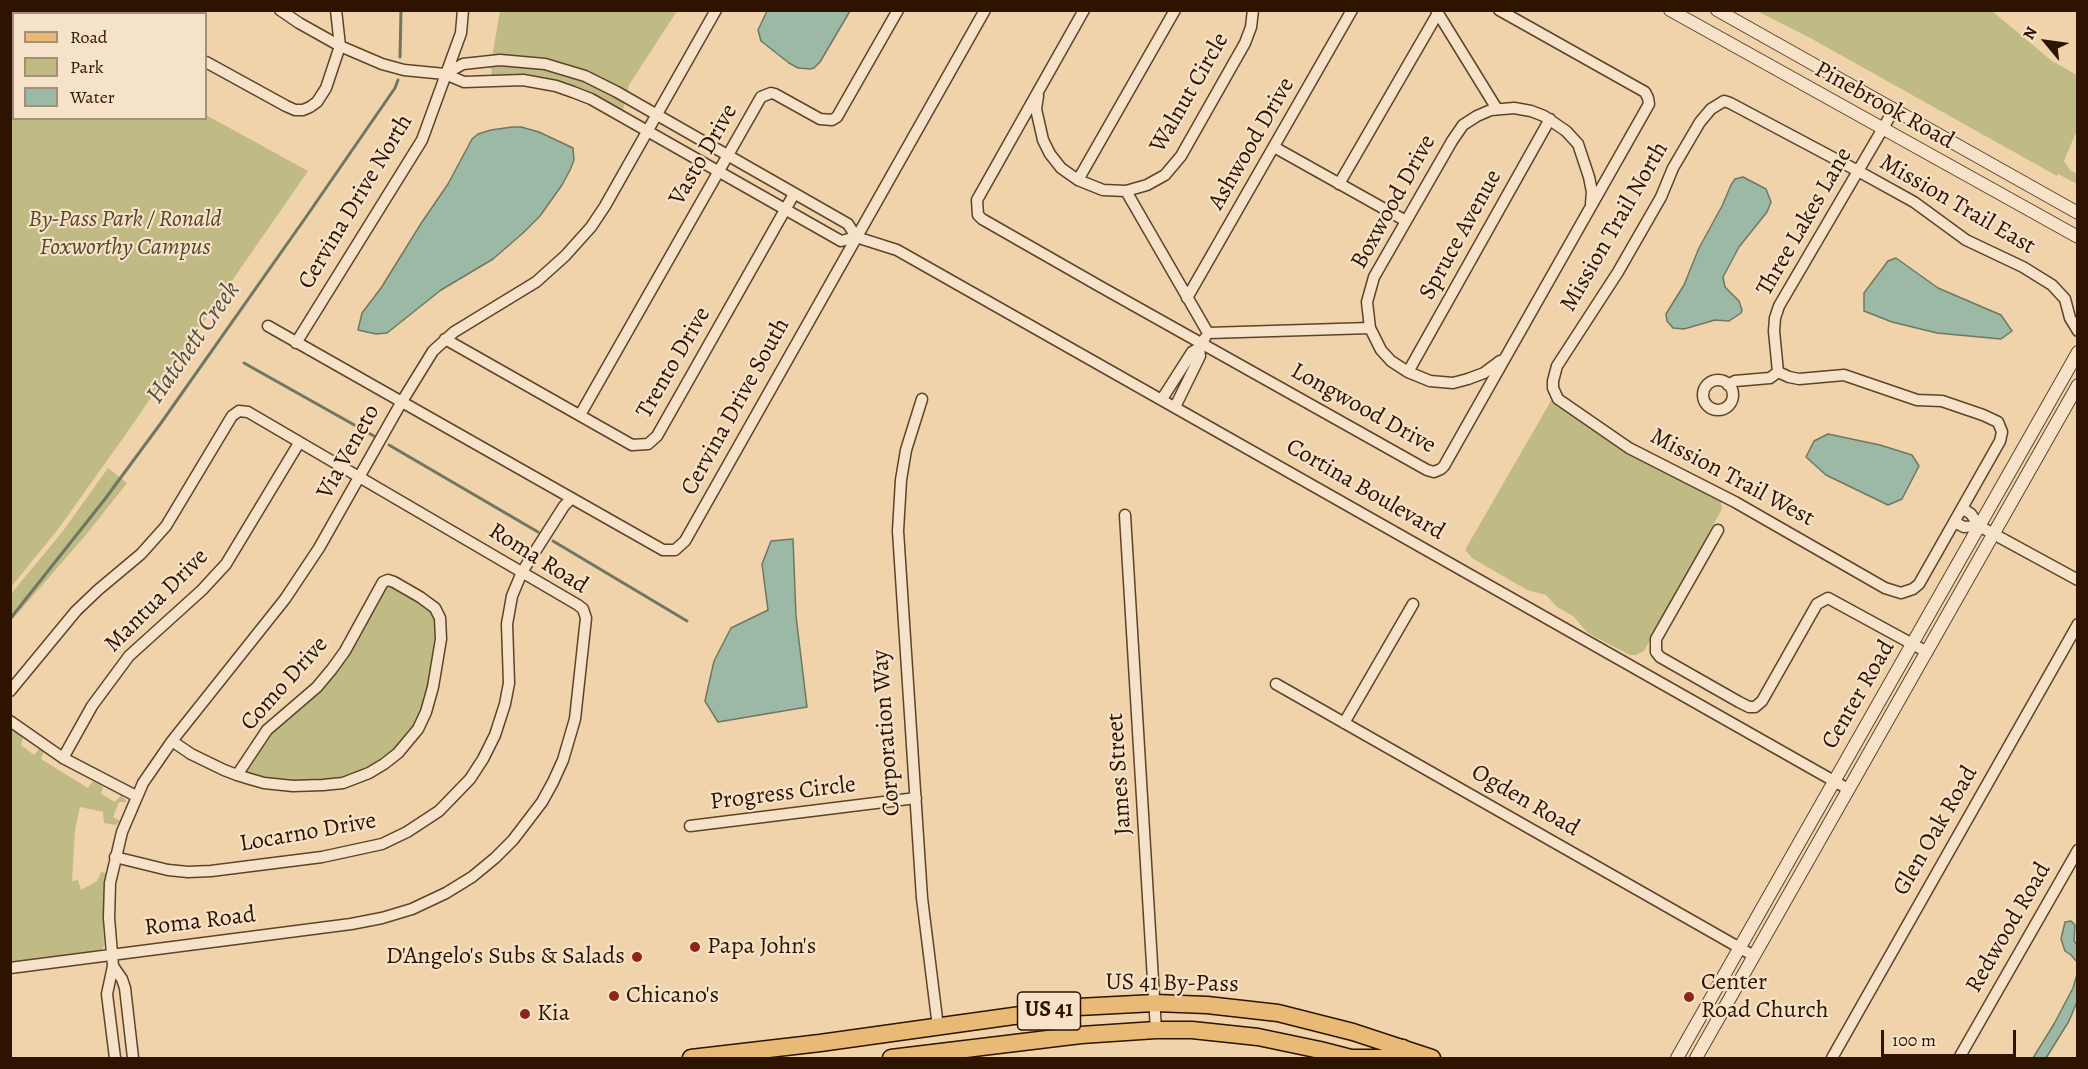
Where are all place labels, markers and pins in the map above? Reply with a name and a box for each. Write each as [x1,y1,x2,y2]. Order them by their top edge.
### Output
place label: Papa John's [707,933,816,961]
marker: Papa John's [688,940,702,954]
place label: D'Angelo's Subs & Salads [386,943,625,971]
marker: D'Angelo's Subs & Salads [630,950,644,964]
place label: Center Road Church [1701,969,1828,1025]
place label: Chicano's [626,982,719,1010]
marker: Chicano's [607,989,621,1003]
marker: Center Road Church [1682,990,1696,1004]
place label: Kia [537,1000,570,1028]
marker: Kia [518,1007,532,1021]

